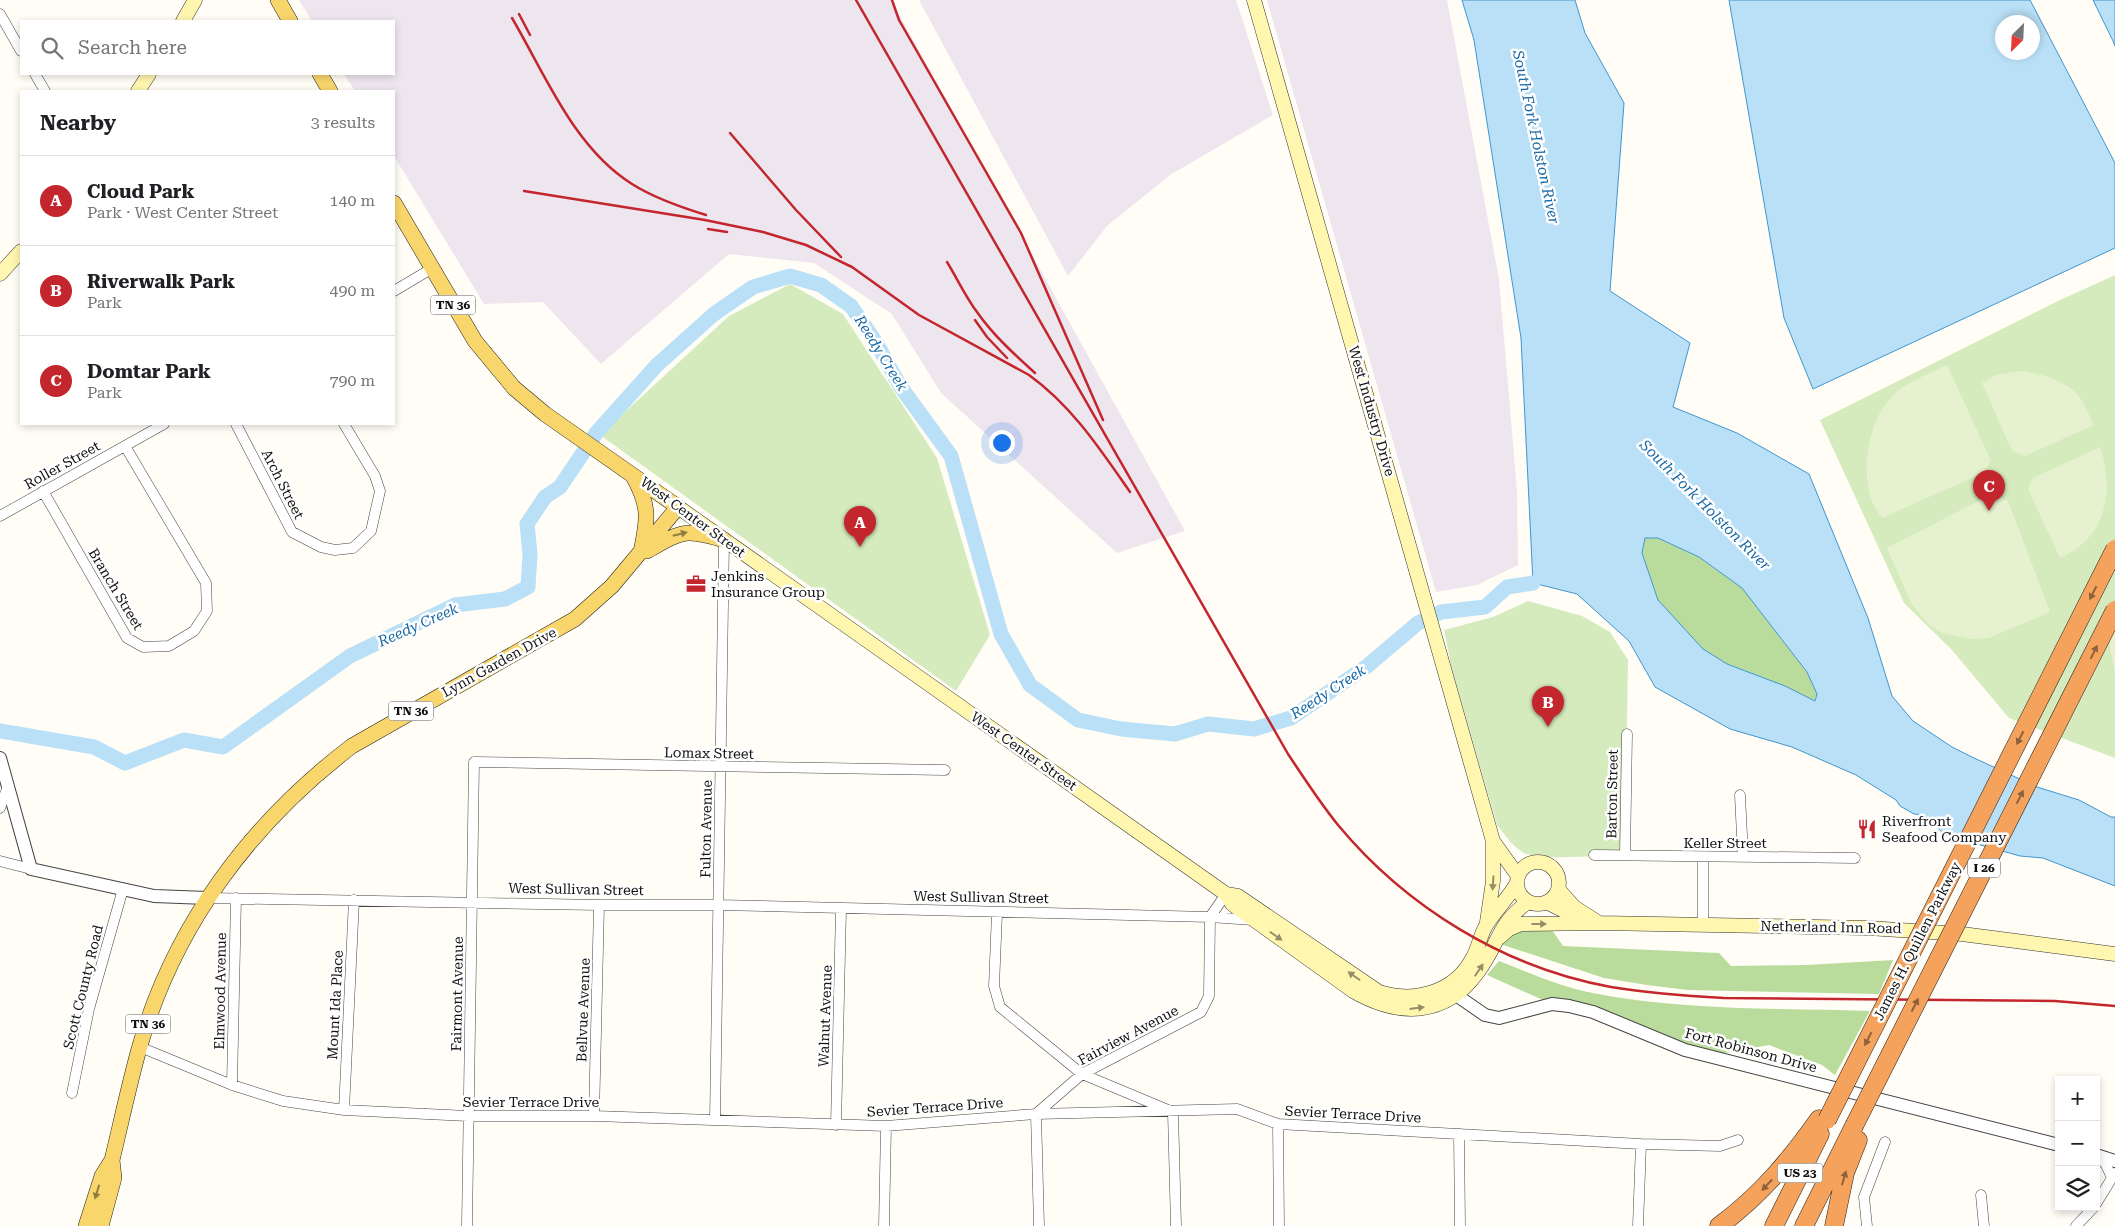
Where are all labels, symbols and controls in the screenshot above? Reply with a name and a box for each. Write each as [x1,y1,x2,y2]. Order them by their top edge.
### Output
north arrow [1995,15,2040,60]
search box [20,20,395,75]
icon: search [38,34,66,62]
text: Search here [78,36,187,59]
water label: South Fork Holston River [1509,48,1563,226]
text: Nearby [40,111,116,135]
text: 3 results [311,113,375,132]
text: Cloud Park [87,180,195,203]
text: A [50,191,62,210]
text: 140 m [329,191,375,210]
text: Park · West Center Street [87,203,278,222]
text: Riverwalk Park [87,270,235,293]
text: B [50,281,62,300]
text: 490 m [329,281,375,300]
text: Park [87,293,122,312]
road number: TN 36 [430,296,476,314]
water label: Reedy Creek [850,311,912,395]
street label: West Industry Drive [1346,344,1398,478]
text: Domtar Park [87,360,211,383]
text: C [50,371,62,390]
text: 790 m [329,371,375,390]
text: Park [87,383,122,402]
your location [989,430,1015,456]
water label: South Fork Holston River [1635,435,1774,574]
street label: Roller Street [21,438,103,492]
street label: Arch Street [259,447,307,521]
pin: C [1973,470,2005,511]
street label: West Center Street [637,474,749,560]
pin: A [844,506,876,547]
one-way arrow [672,530,687,538]
street label: Branch Street [85,545,147,633]
place label: Jenkins Insurance Group [711,568,825,600]
office icon: Jenkins Insurance Group [685,573,707,595]
one-way arrow [2089,585,2097,600]
water label: Reedy Creek [374,599,462,651]
street label: Lynn Garden Drive [439,624,559,700]
one-way arrow [2090,645,2098,659]
water label: Reedy Creek [1286,661,1370,723]
pin: B [1532,686,1564,727]
road number: TN 36 [388,701,434,720]
street label: West Center Street [968,708,1080,794]
one-way arrow [2016,731,2024,745]
street label: Lomax Street [664,744,754,762]
street label: Barton Street [1603,749,1621,839]
street label: Fulton Avenue [697,780,715,878]
one-way arrow [2016,790,2024,804]
place label: Riverfront Seafood Company [1882,813,2007,845]
restaurant icon: Riverfront Seafood Company [1856,818,1878,840]
street label: Keller Street [1683,835,1767,851]
road number: I 26 [1968,858,2000,878]
street label: James H. Quillen Parkway [1870,859,1964,1023]
one-way arrow [1488,876,1496,892]
street label: West Sullivan Street [508,880,644,898]
street label: West Sullivan Street [913,888,1049,906]
street label: Netherland Inn Road [1760,918,1902,936]
one-way arrow [1532,920,1548,928]
street label: Scott County Road [60,923,106,1051]
one-way arrow [1269,931,1283,941]
street label: Elmwood Avenue [211,932,229,1050]
street label: Fairmont Avenue [448,936,466,1052]
street label: Mount Ida Place [324,949,346,1060]
street label: Bellvue Avenue [573,957,593,1062]
one-way arrow [1474,963,1484,977]
street label: Walnut Avenue [815,964,835,1067]
one-way arrow [1347,971,1360,981]
one-way arrow [1911,998,1919,1012]
street label: Fairview Avenue [1075,1002,1181,1068]
one-way arrow [1410,1004,1426,1012]
road number: TN 36 [126,1014,170,1034]
street label: Fort Robinson Drive [1683,1025,1819,1075]
one-way arrow [1864,1032,1872,1046]
map controls [2055,1076,2100,1211]
button: + [2055,1076,2100,1121]
street label: Sevier Terrace Drive [463,1094,600,1110]
street label: Sevier Terrace Drive [866,1094,1004,1120]
street label: Sevier Terrace Drive [1284,1102,1422,1126]
button: − [2055,1121,2100,1166]
road number: US 23 [1778,1164,1822,1182]
button: layers [2055,1166,2100,1211]
one-way arrow [1840,1171,1848,1186]
one-way arrow [1761,1178,1773,1190]
one-way arrow [93,1184,100,1199]

